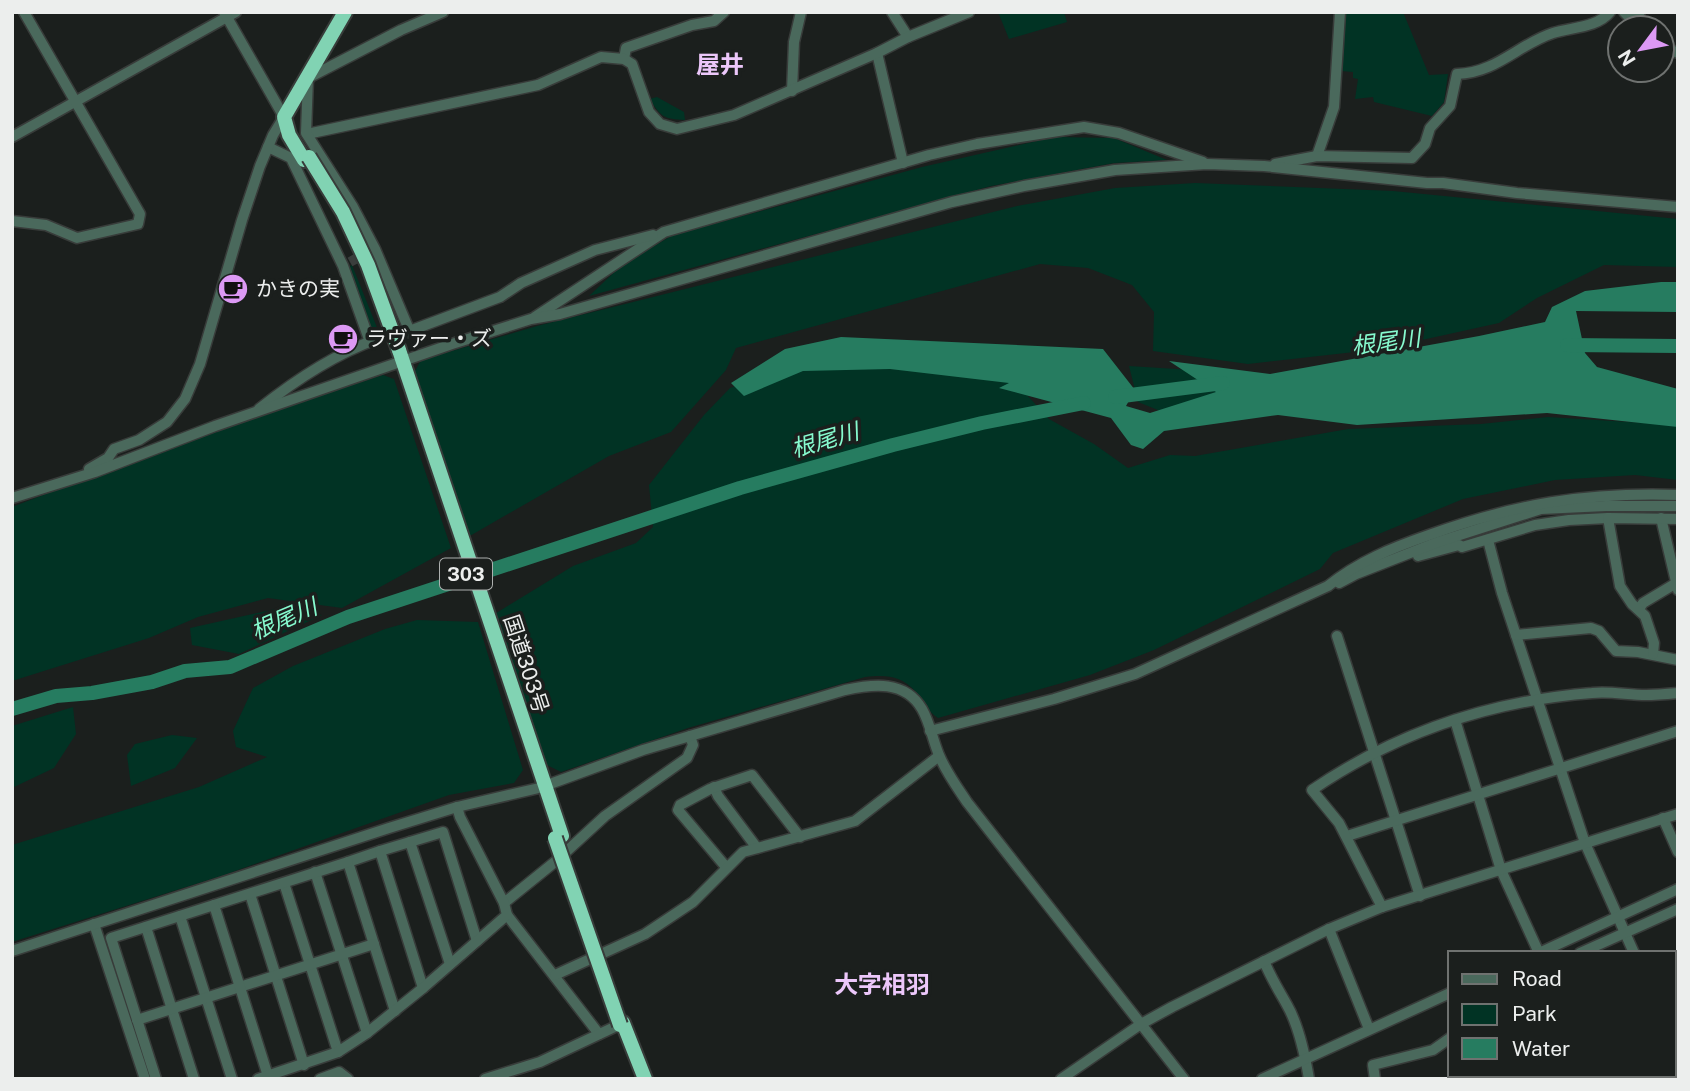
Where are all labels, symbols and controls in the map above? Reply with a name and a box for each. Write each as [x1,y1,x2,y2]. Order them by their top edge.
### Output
north arrow [1606,14,1676,84]
text: N [1613,46,1640,70]
district label: 屋井 [696,50,744,78]
cafe icon: かきの実 [216,272,250,306]
place label: かきの実 [256,276,340,301]
cafe icon: ラヴァー・ズ [326,322,360,356]
water label: 根尾川 [1350,324,1425,359]
place label: ラヴァー・ズ [366,326,492,351]
water label: 根尾川 [788,416,865,462]
road number: 303 [440,558,492,590]
water label: 根尾川 [247,591,324,644]
street label: 国道303号 [499,611,554,716]
legend [1448,951,1676,1077]
text: Road [1512,966,1562,991]
district label: 大字相羽 [834,970,930,998]
text: Park [1512,1001,1557,1026]
text: Water [1512,1036,1570,1061]

